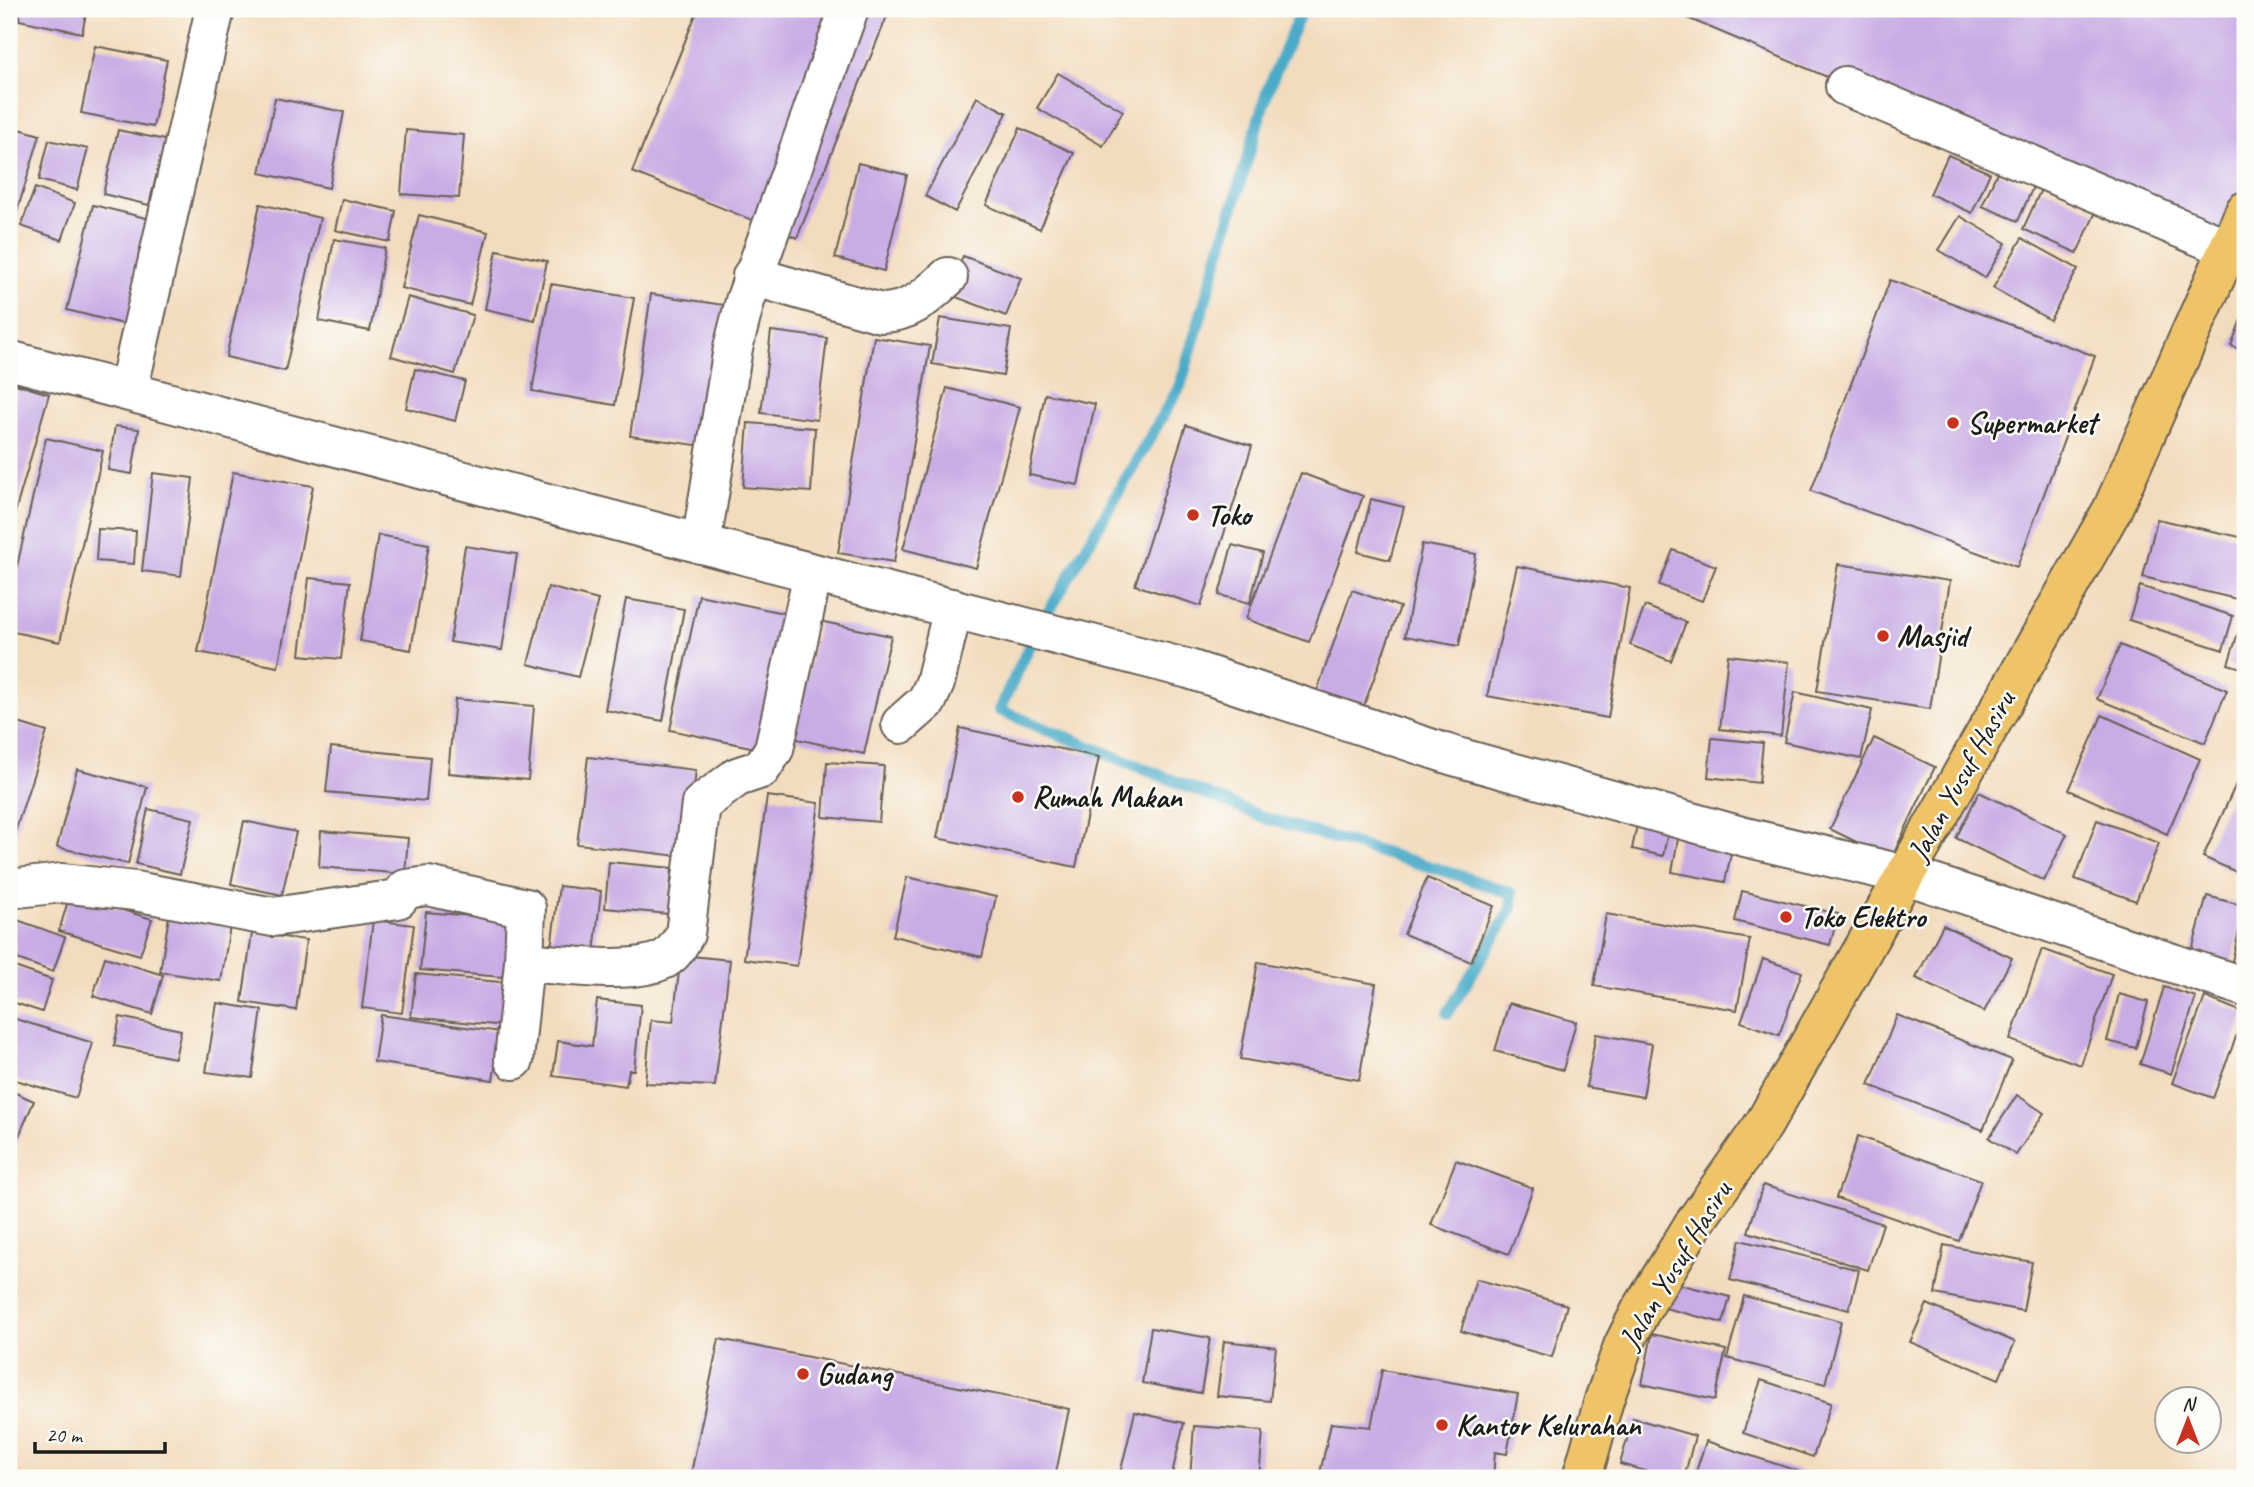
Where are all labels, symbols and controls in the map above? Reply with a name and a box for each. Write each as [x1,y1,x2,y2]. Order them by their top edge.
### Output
place label: Supermarket [1967,404,2101,442]
marker: Supermarket [1945,415,1961,431]
place label: Toko [1207,496,1254,534]
marker: Toko [1185,507,1201,523]
place label: Masjid [1897,617,1972,655]
marker: Masjid [1875,628,1891,644]
street label: Jalan Yusuf Hasiru [1898,683,2024,869]
place label: Rumah Makan [1032,778,1183,816]
marker: Rumah Makan [1010,789,1026,805]
place label: Toko Elektro [1800,898,1928,936]
marker: Toko Elektro [1778,909,1794,925]
street label: Jalan Yusuf Hasiru [1609,1173,1741,1357]
place label: Gudang [817,1355,894,1393]
marker: Gudang [795,1366,811,1382]
north arrow [2152,1386,2222,1456]
text: N [2182,1392,2197,1416]
place label: Kantor Kelurahan [1456,1406,1642,1444]
scale bar [35,1410,164,1454]
marker: Kantor Kelurahan [1434,1417,1450,1433]
text: 20 m [46,1422,84,1448]

